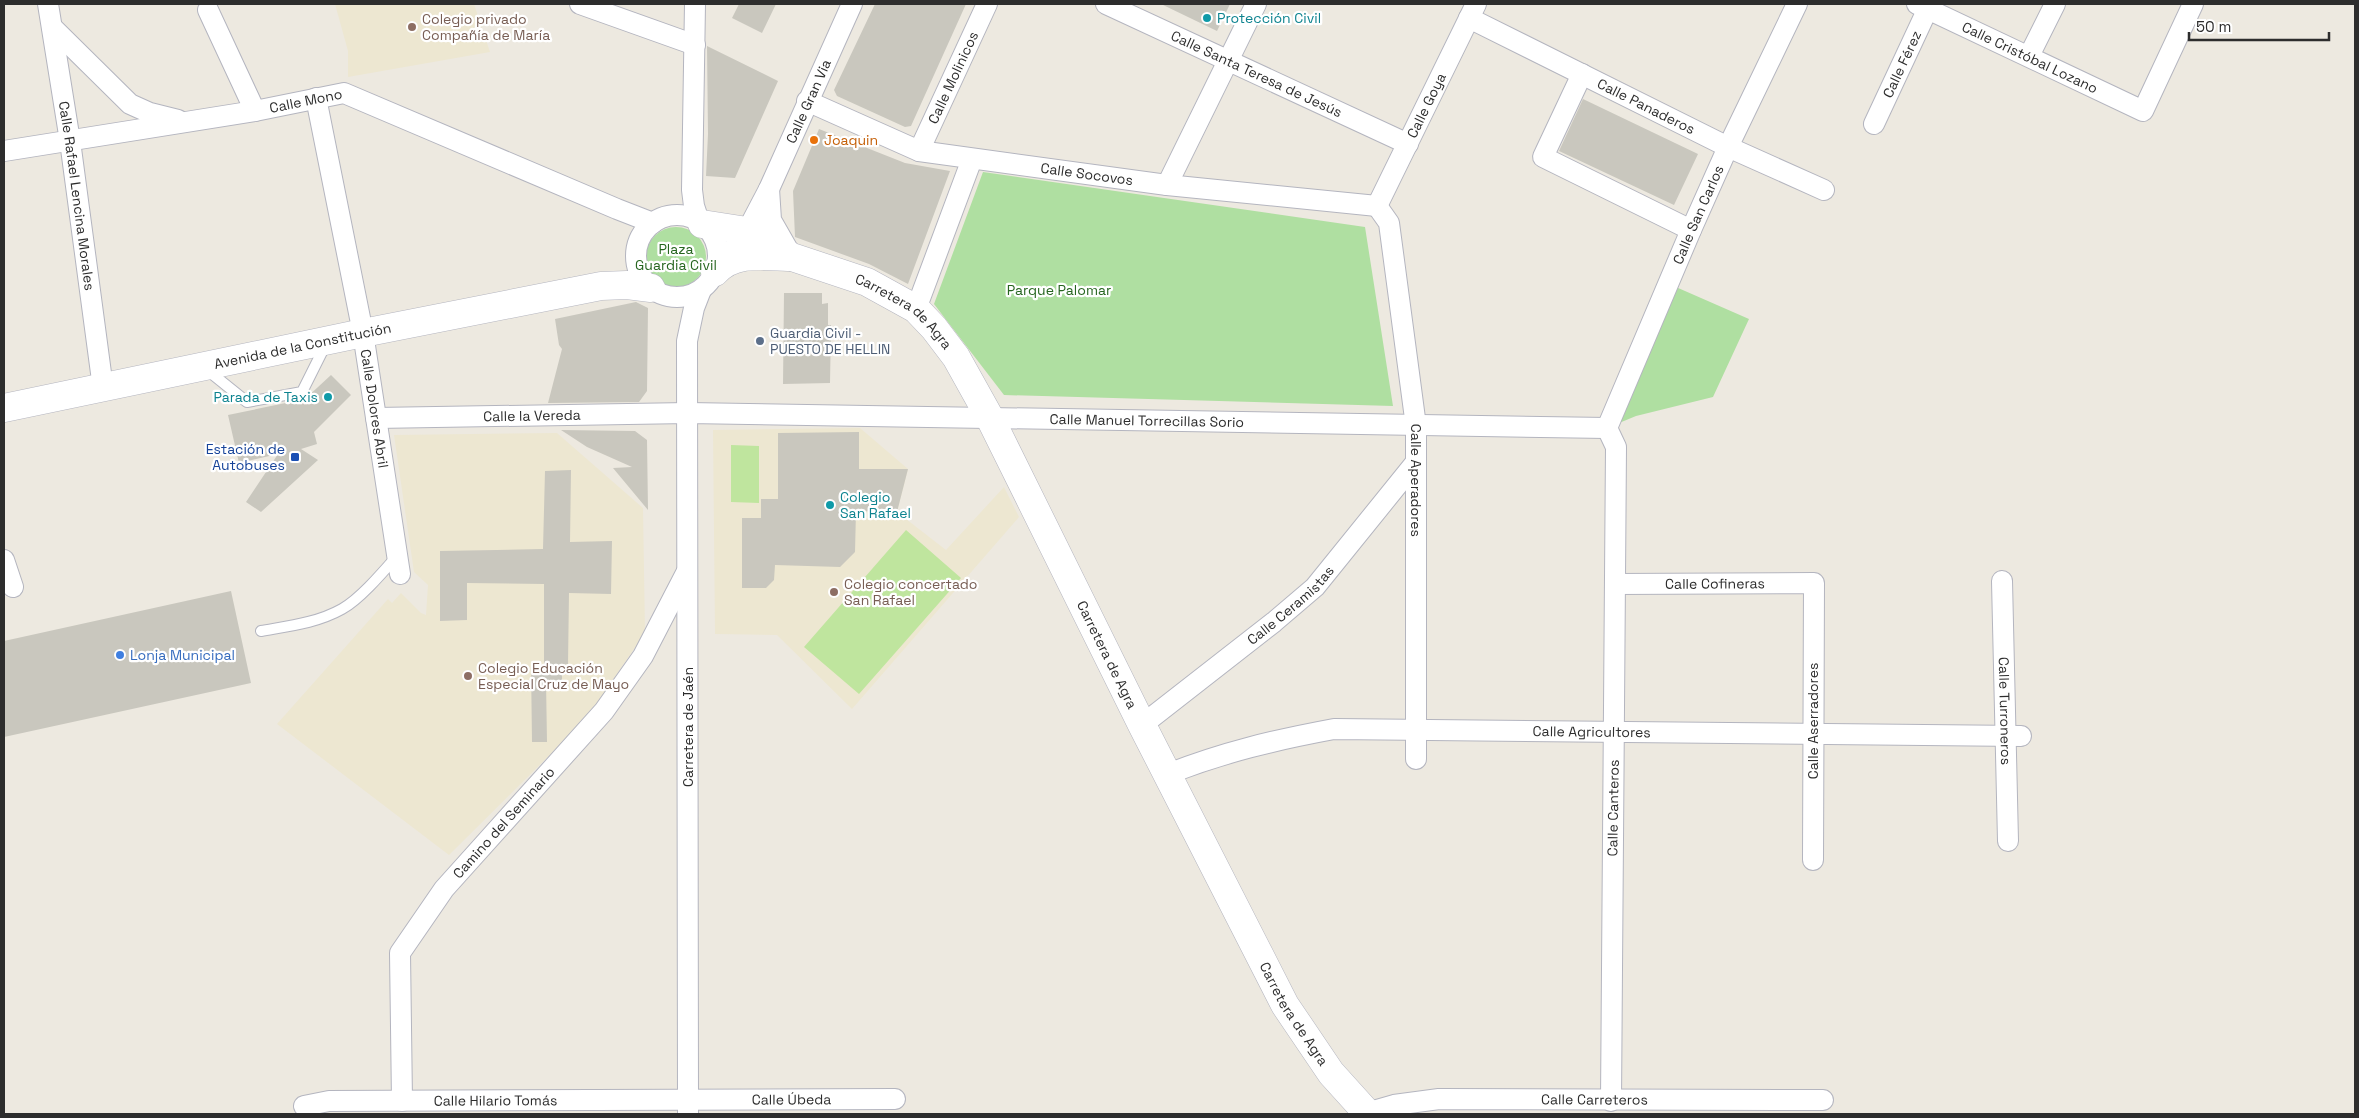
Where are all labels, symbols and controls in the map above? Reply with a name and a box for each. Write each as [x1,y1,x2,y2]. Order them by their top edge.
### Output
place label: Protección Civil [1217,9,1321,27]
place label: Colegio privado Compañía de María [422,10,550,44]
scale bar [2189,10,2329,42]
marker: Protección Civil [1201,12,1213,24]
text: 50 m [2196,17,2231,36]
street label: Calle Cristóbal Lozano [1959,18,2101,97]
marker: Colegio privado Compañía de María [406,21,418,33]
street label: Calle Santa Teresa de Jesús [1168,26,1345,121]
street label: Calle Molinicos [924,28,982,127]
street label: Calle Férez [1879,28,1925,101]
street label: Calle Gran Via [782,56,835,146]
street label: Calle Goya [1403,70,1450,141]
street label: Calle Panaderos [1594,74,1698,138]
street label: Calle Mono [268,85,344,117]
street label: Calle Rafael Lencina Morales [55,100,99,292]
place label: Joaquin [824,131,878,149]
marker: Joaquin [808,134,820,146]
street label: Calle Socovos [1039,159,1134,189]
street label: Calle San Carlos [1669,162,1728,267]
park label: Plaza Guardia Civil [635,240,717,274]
street label: Carretera de Agra [853,270,956,353]
park label: Parque Palomar [1007,281,1111,299]
street label: Avenida de la Constitución [212,319,393,373]
place label: Guardia Civil - PUESTO DE HELLIN [770,324,890,358]
marker: Guardia Civil - PUESTO DE HELLIN [754,335,766,347]
street label: Calle Dolores Abril [357,348,393,469]
place label: Parada de Taxis [213,388,318,406]
marker: Parada de Taxis [322,391,334,403]
street label: Calle la Vereda [483,406,581,425]
street label: Calle Manuel Torrecillas Sorio [1050,410,1244,431]
street label: Calle Aperadores [1407,424,1425,537]
place label: Estación de Autobuses [206,440,285,474]
marker: Estación de Autobuses [289,451,301,463]
place label: Colegio San Rafael [840,488,911,522]
marker: Colegio San Rafael [824,499,836,511]
street label: Calle Ceramistas [1243,562,1338,649]
street label: Calle Cofineras [1665,574,1765,593]
place label: Colegio concertado San Rafael [844,575,978,609]
marker: Colegio concertado San Rafael [828,586,840,598]
street label: Carretera de Agra [1073,598,1141,712]
place label: Lonja Municipal [130,646,235,664]
marker: Lonja Municipal [114,649,126,661]
street label: Calle Turroneros [1995,657,2015,765]
place label: Colegio Educación Especial Cruz de Mayo [478,659,629,693]
street label: Calle Aserradores [1804,663,1822,779]
street label: Carretera de Jaén [679,667,697,787]
marker: Colegio Educación Especial Cruz de Mayo [462,670,474,682]
street label: Calle Agricultores [1533,722,1651,741]
street label: Calle Canteros [1603,759,1623,857]
street label: Camino del Seminario [449,763,559,882]
street label: Carretera de Agra [1256,959,1332,1069]
street label: Calle Úbeda [752,1090,831,1109]
street label: Calle Carreteros [1541,1090,1648,1109]
street label: Calle Hilario Tomás [434,1091,557,1110]

